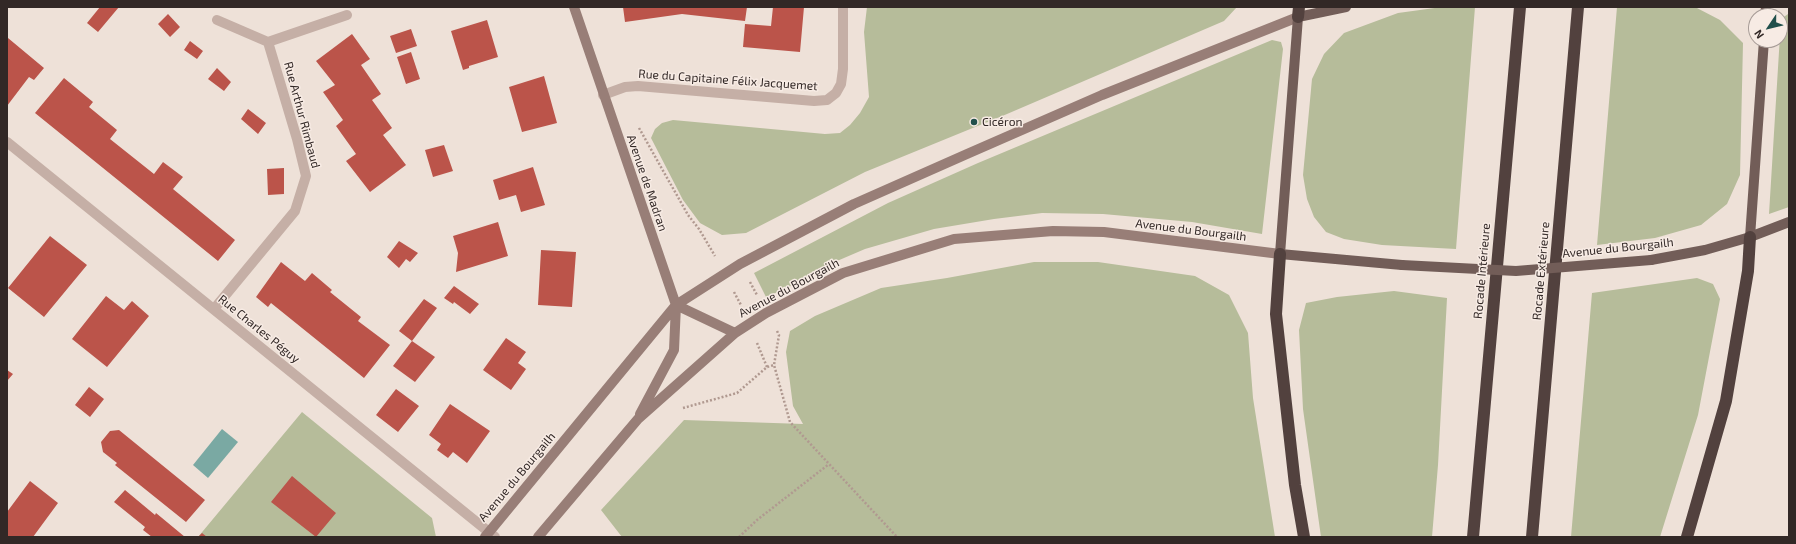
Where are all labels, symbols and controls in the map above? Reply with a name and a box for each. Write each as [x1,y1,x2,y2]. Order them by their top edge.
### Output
north arrow [1748,8,1788,48]
text: N [1751,28,1766,42]
street label: Rue Arthur Rimbaud [281,60,323,170]
street label: Rue du Capitaine Félix Jacquemet [638,67,818,93]
place label: Cicéron [982,115,1022,129]
marker: Cicéron [969,117,979,127]
street label: Avenue de Madran [624,133,670,233]
street label: Avenue du Bourgailh [1135,216,1247,244]
street label: Rocade Extérieure [1530,221,1552,321]
street label: Rocade Intérieure [1471,223,1493,319]
street label: Avenue du Bourgailh [1562,235,1674,261]
street label: Avenue du Bourgailh [736,255,842,321]
street label: Rue Charles Péguy [215,292,303,366]
street label: Avenue du Bourgailh [476,430,558,524]

